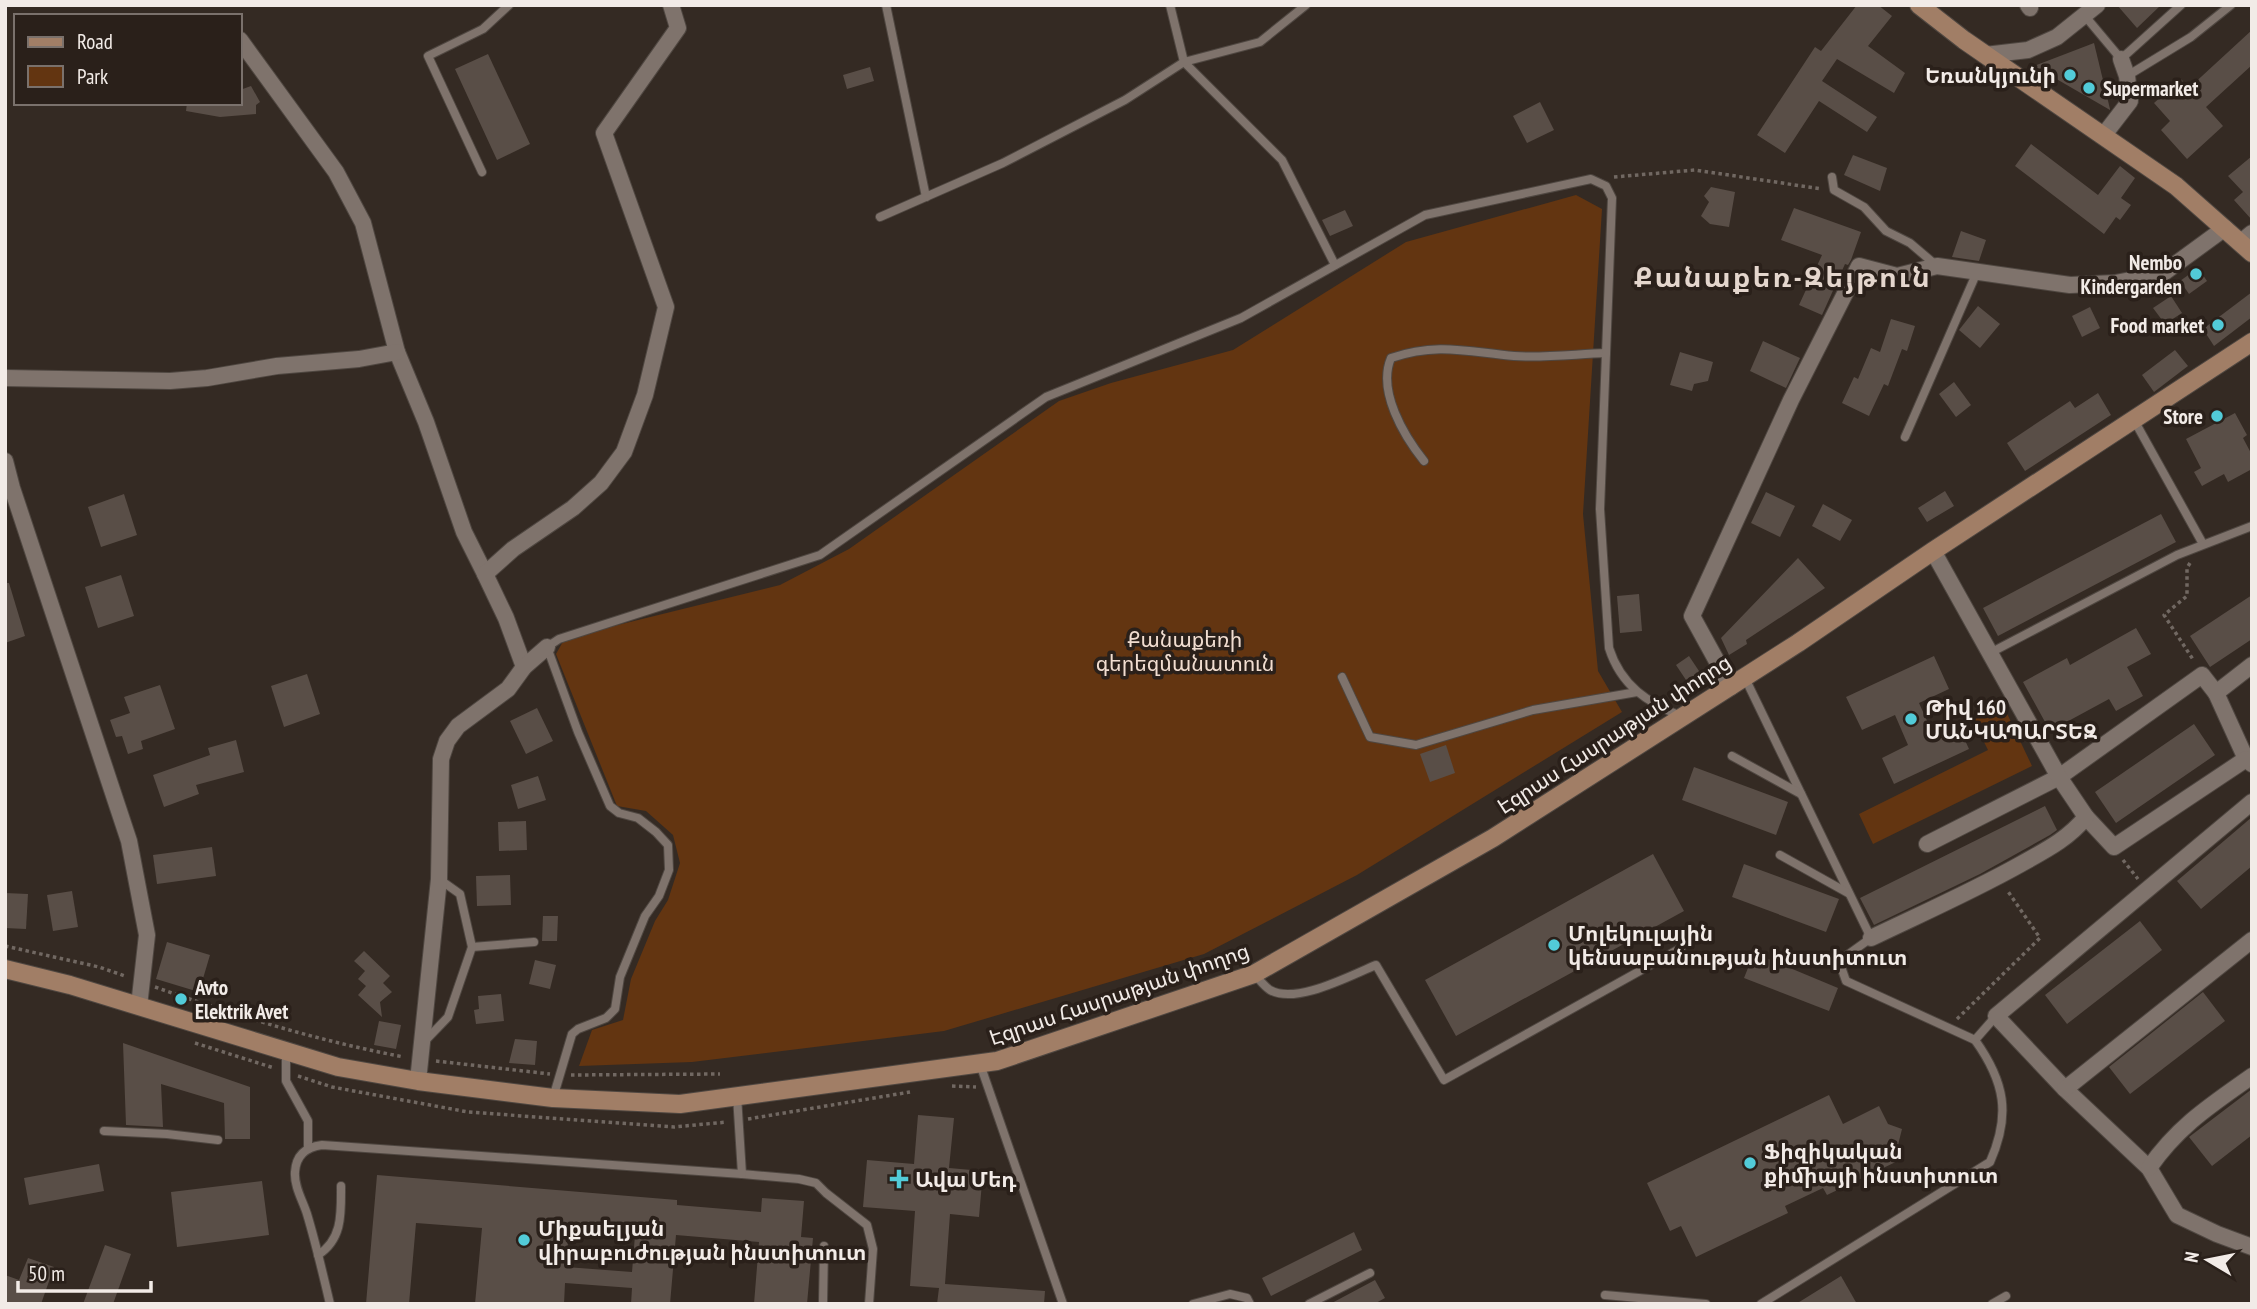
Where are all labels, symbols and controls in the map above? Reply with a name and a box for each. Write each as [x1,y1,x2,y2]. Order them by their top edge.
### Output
legend [14,14,242,105]
text: Road [77,28,113,55]
place label: Եռանկյունի [1925,62,2056,89]
text: Park [77,63,108,90]
marker: Եռանկյունի [2062,67,2078,83]
place label: Supermarket [2103,75,2198,102]
marker: Supermarket [2081,80,2097,96]
place label: Nembo Kindergarden [2081,249,2182,300]
district label: Քանաքեռ-Զեյթուն [1634,258,1932,295]
marker: Nembo Kindergarden [2188,266,2204,282]
place label: Food market [2111,312,2204,339]
marker: Food market [2210,317,2226,333]
place label: Store [2163,403,2203,430]
marker: Store [2209,408,2225,424]
park label: Քանաքեռի գերեզմանատուն [1096,626,1274,677]
street label: Էզրաս Հասրաթյան փողոց [1492,648,1736,820]
place label: Թիվ 160 ՄԱՆԿԱՊԱՐՏԵԶ [1925,694,2097,745]
marker: Թիվ 160 ՄԱՆԿԱՊԱՐՏԵԶ [1903,711,1919,727]
place label: Մոլեկուլային կենսաբանության ինստիտուտ [1568,920,1907,971]
street label: Էզրաս Հասրաթյան փողոց [985,937,1253,1051]
marker: Մոլեկուլային կենսաբանության ինստիտուտ [1546,937,1562,953]
place label: Avto Elektrik Avet [194,974,288,1025]
marker: Avto Elektrik Avet [173,991,189,1007]
place label: Ֆիզիկական քիմիայի ինստիտուտ [1764,1138,1998,1189]
marker: Ֆիզիկական քիմիայի ինստիտուտ [1742,1155,1758,1171]
place label: Ավա Մեդ [915,1166,1016,1193]
marker: Ավա Մեդ [889,1169,909,1189]
place label: Միքաելյան վիրաբուժության ինստիտուտ [538,1215,866,1266]
north arrow [2173,1225,2243,1295]
marker: Միքաելյան վիրաբուժության ինստիտուտ [516,1232,532,1248]
scale bar [18,1250,150,1294]
text: N [2179,1250,2204,1264]
text: 50 m [28,1260,65,1287]

